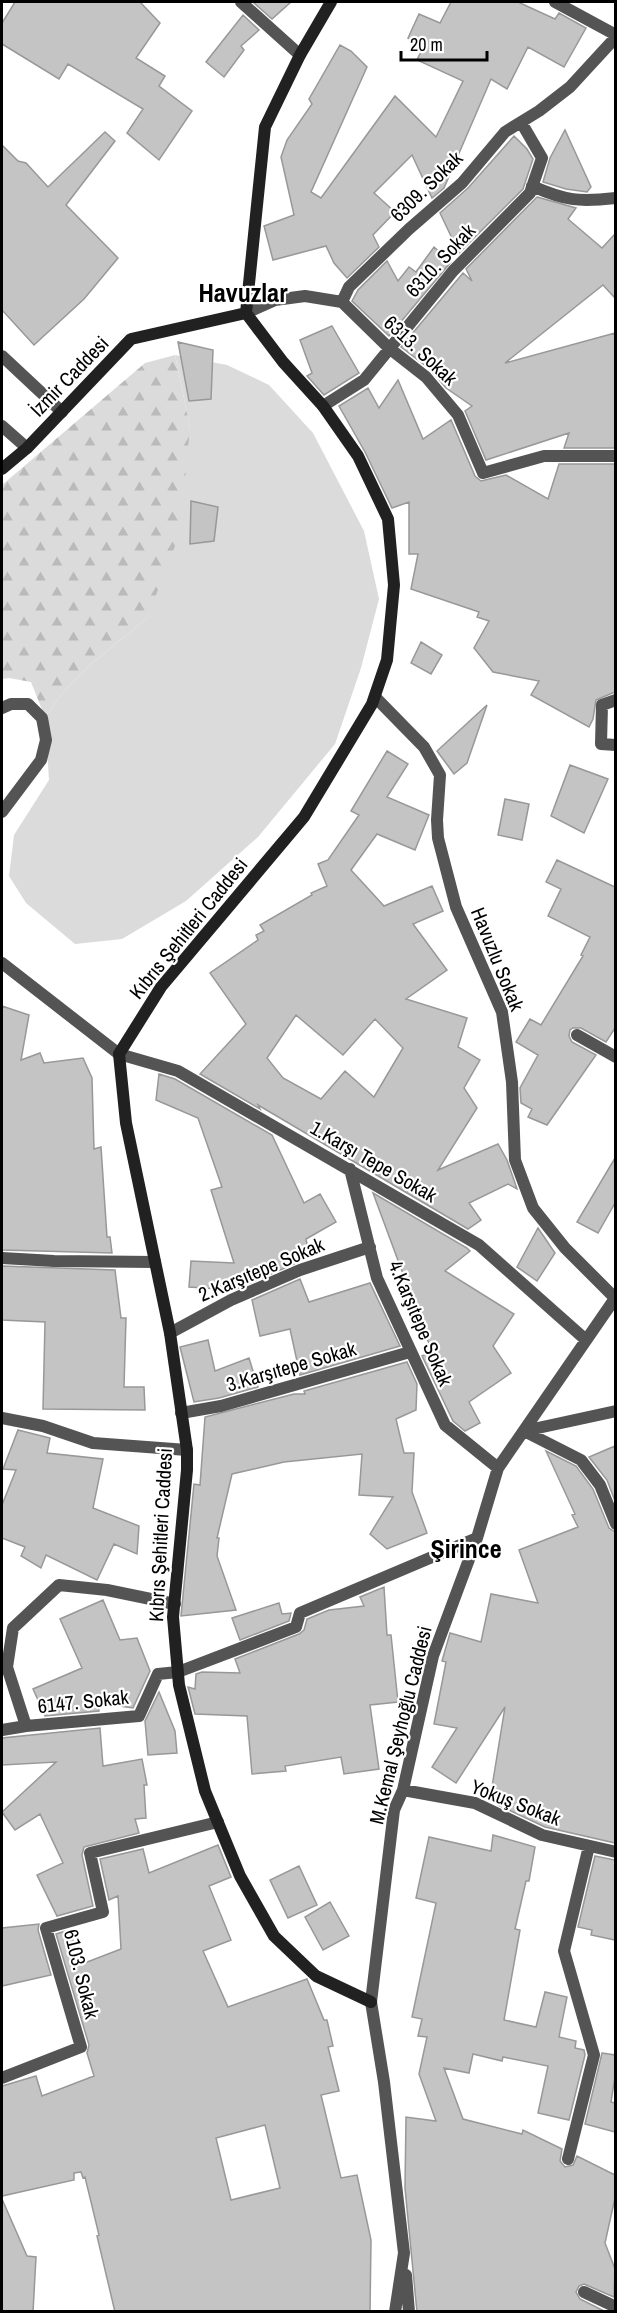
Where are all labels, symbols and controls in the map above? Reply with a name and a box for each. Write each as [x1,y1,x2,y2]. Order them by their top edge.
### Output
scale bar [401,24,486,62]
text: 20 m [410,32,443,57]
street label: 6309. Sokak [384,144,469,227]
street label: 6310. Sokak [399,217,482,303]
district label: Havuzlar [199,275,288,310]
street label: 6313. Sokak [378,309,464,392]
street label: İzmir Caddesi [24,330,114,422]
street label: Kıbrıs Şehitleri Caddesi [123,852,253,1004]
street label: Havuzlu Sokak [465,903,531,1016]
street label: 1.Karşı Tepe Sokak [306,1114,443,1209]
street label: 2.Karşıtepe Sokak [194,1230,329,1308]
street label: 4.Karşıtepe Sokak [382,1256,460,1391]
street label: 3.Karşıtepe Sokak [223,1334,360,1397]
street label: Kıbrıs Şehitleri Caddesi [142,1447,178,1623]
district label: Şirince [430,1531,502,1566]
street label: M.Kemal Şeyhoğlu Caddesi [362,1623,438,1827]
street label: 6147. Sokak [36,1683,131,1719]
street label: Yokuş Sokak [467,1772,566,1832]
street label: 6103. Sokak [58,1926,106,2022]

